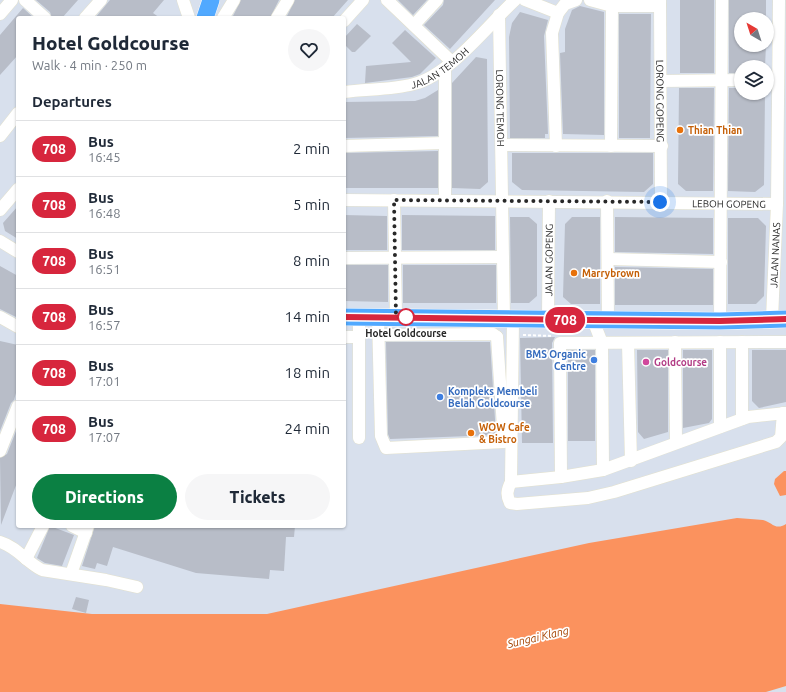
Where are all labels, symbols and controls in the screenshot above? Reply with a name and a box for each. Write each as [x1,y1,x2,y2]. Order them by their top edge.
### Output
north arrow [734,12,774,52]
map controls [734,12,774,100]
button: heart [288,29,330,71]
text: Hotel Goldcourse [32,32,190,54]
street label: JALAN TEMOH [410,45,471,91]
text: Walk · 4 min · 250 m [32,58,147,72]
street label: LORONG GOPENG [654,60,666,142]
button: layers [734,60,774,100]
street label: LORONG TEMOH [494,69,506,147]
text: Departures [32,93,112,110]
marker: Thian Thian [675,125,685,135]
place label: Thian Thian [688,125,742,136]
text: Bus [88,133,114,150]
text: 2 min [293,140,330,157]
text: 708 [42,141,66,157]
text: 16:45 [88,150,121,164]
text: Bus [88,189,114,206]
your location [650,192,670,212]
text: 5 min [293,196,330,213]
text: 708 [42,197,66,213]
street label: LEBOH GOPENG [692,198,766,210]
text: 16:48 [88,206,121,220]
street label: JALAN NANAS [768,222,782,288]
street label: JALAN GOPENG [543,224,555,296]
text: Bus [88,245,114,262]
text: 8 min [293,252,330,269]
text: 708 [42,253,66,269]
text: 16:51 [88,262,121,276]
marker: Marrybrown [569,268,579,278]
place label: Marrybrown [582,268,640,279]
text: Bus [88,301,114,318]
line badge: 708 [542,307,588,333]
text: 14 min [284,308,330,325]
marker: Hotel Goldcourse [397,308,415,326]
text: 708 [42,309,66,325]
text: 708 [553,312,577,328]
text: 16:57 [88,318,121,332]
place label: Hotel Goldcourse [365,328,447,339]
place label: BMS Organic Centre [526,349,586,372]
marker: BMS Organic Centre [589,355,599,365]
text: Bus [88,357,114,374]
marker: Goldcourse [641,357,651,367]
place label: Goldcourse [654,357,707,368]
text: 18 min [284,364,330,381]
text: 708 [42,365,66,381]
text: 17:01 [88,374,121,388]
place label: Kompleks Membeli Belah Goldcourse [448,386,537,409]
marker: Kompleks Membeli Belah Goldcourse [435,392,445,402]
text: Bus [88,413,114,430]
text: 24 min [284,420,330,437]
text: 708 [42,421,66,437]
place label: WOW Cafe & Bistro [479,422,530,445]
marker: WOW Cafe & Bistro [466,428,476,438]
text: 17:07 [88,430,121,444]
button: Directions [32,474,177,520]
button: Tickets [185,474,330,520]
water label: Sungai Klang [505,624,570,650]

